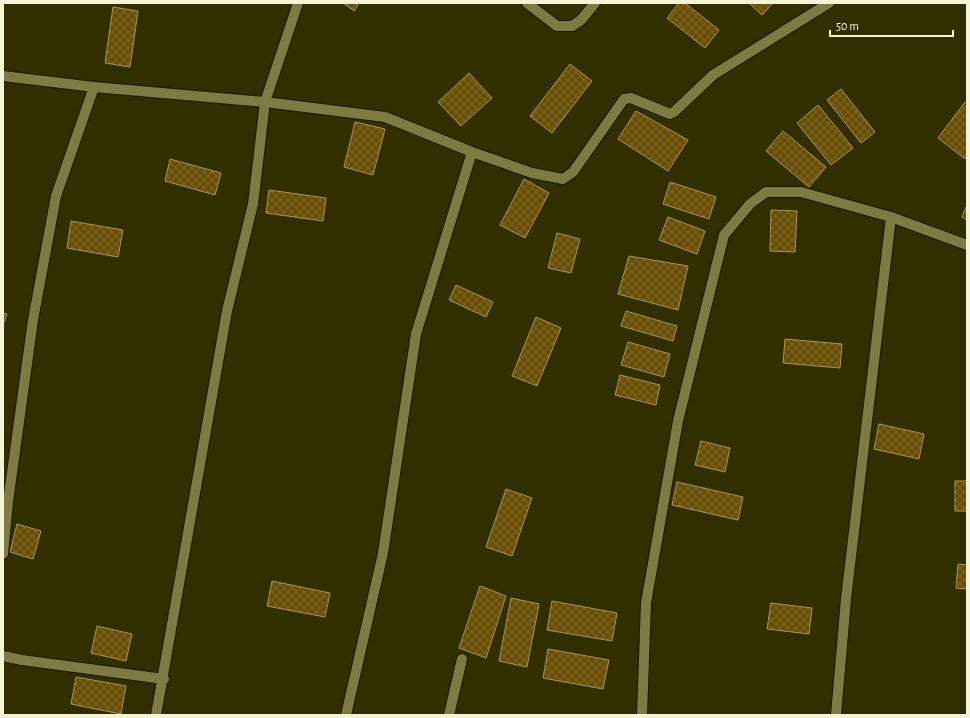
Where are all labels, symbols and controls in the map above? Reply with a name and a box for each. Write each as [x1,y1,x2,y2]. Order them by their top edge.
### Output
scale bar [830,12,953,38]
text: 50 m [836,20,859,32]

